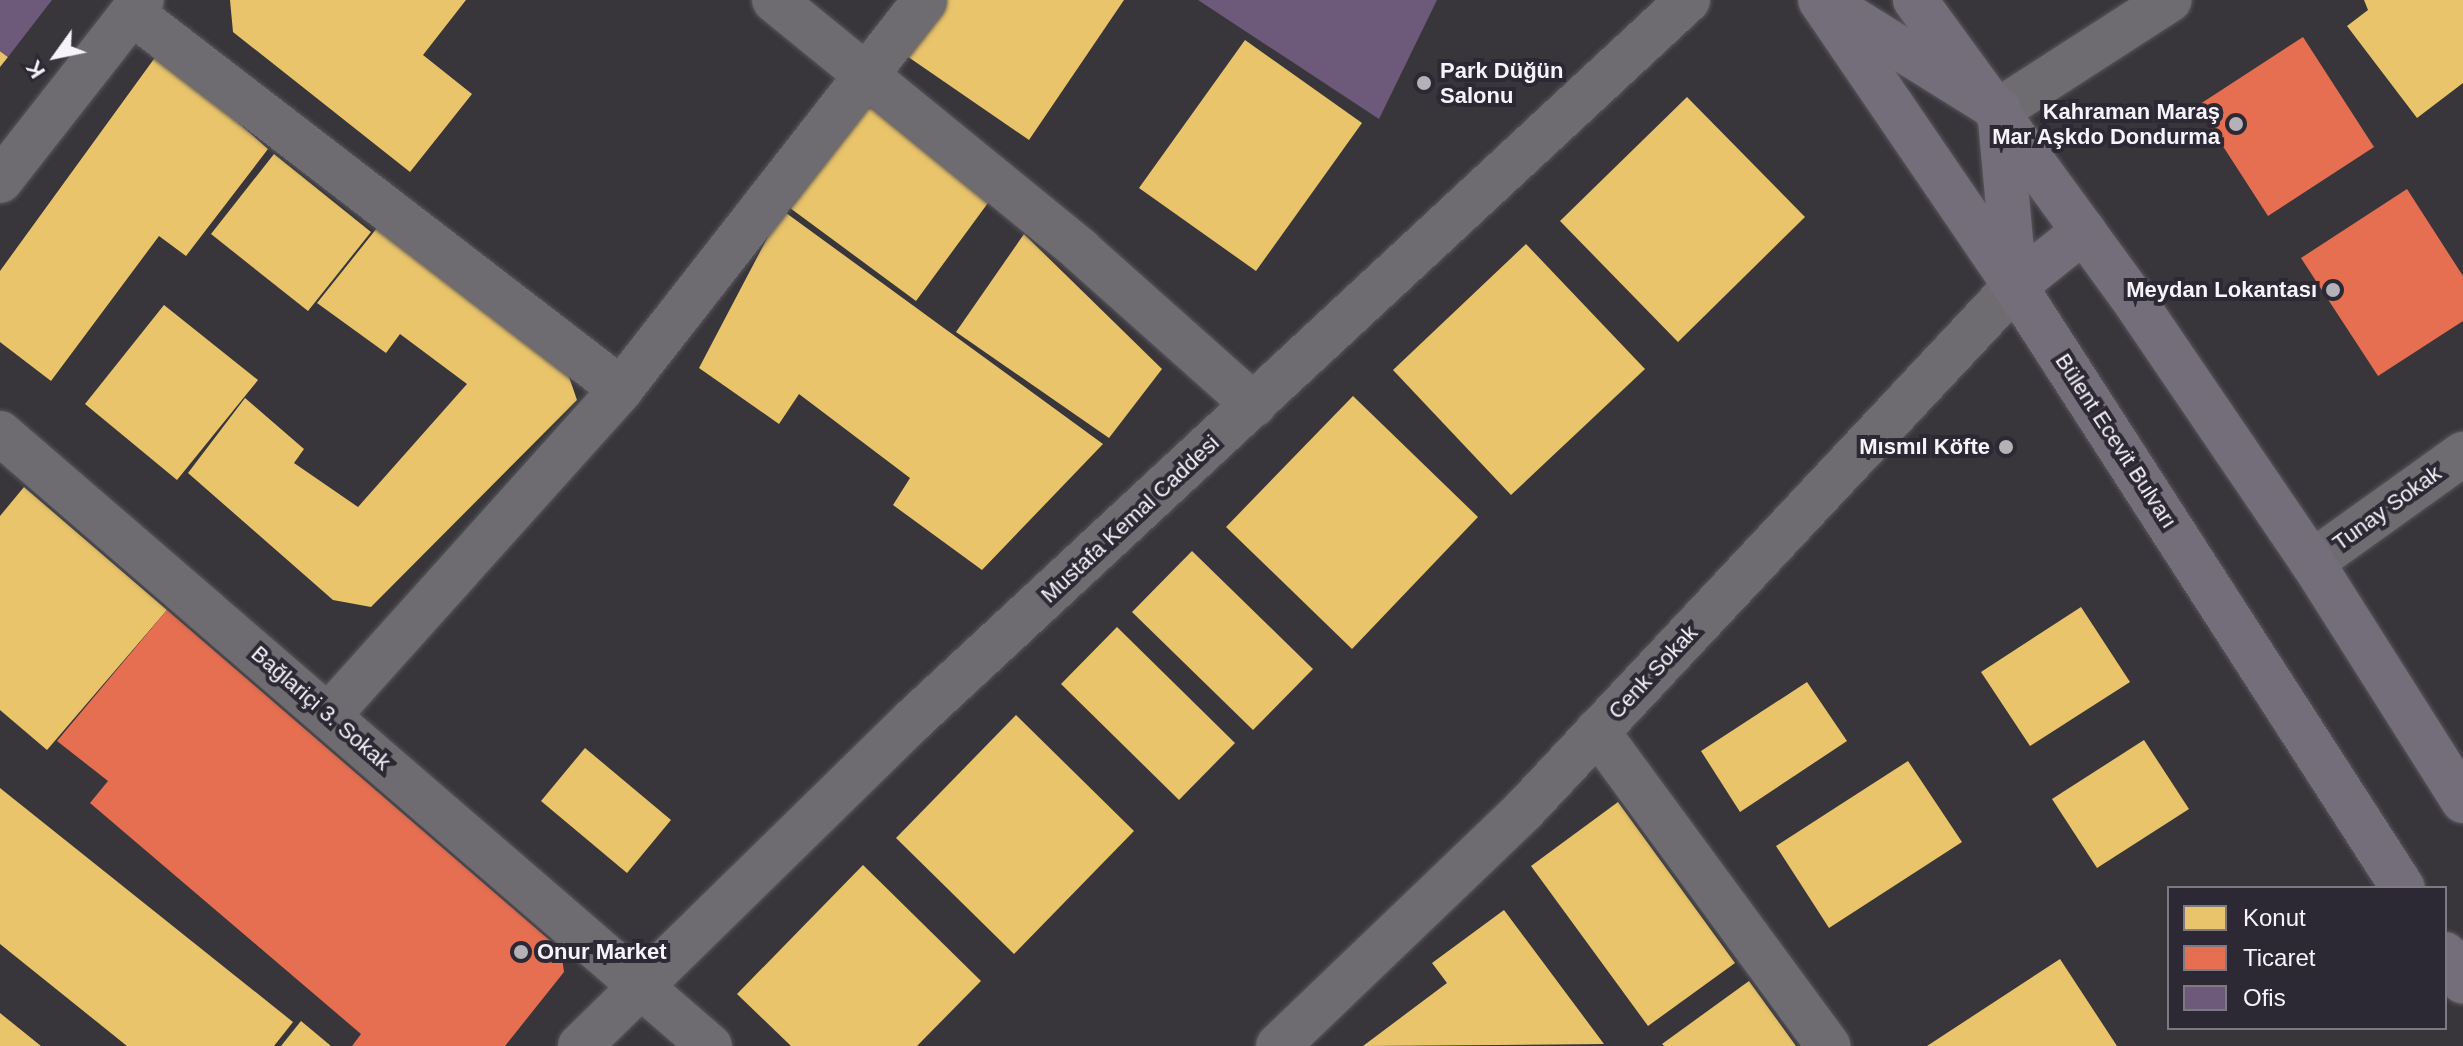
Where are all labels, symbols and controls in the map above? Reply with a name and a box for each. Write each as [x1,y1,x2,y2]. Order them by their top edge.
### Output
north arrow [16,16,96,96]
text: K [21,56,50,83]
place label: Park Düğün Salonu [1440,57,1563,108]
marker: Park Düğün Salonu [1415,74,1433,92]
place label: Kahraman Maraş Mar Aşkdo Dondurma [1991,98,2220,150]
marker: Kahraman Maraş Mar Aşkdo Dondurma [2227,115,2245,133]
place label: Meydan Lokantası [2126,277,2317,303]
marker: Meydan Lokantası [2324,281,2342,299]
street label: Bülent Ecevit Bulvarı [2050,349,2182,533]
street label: Mustafa Kemal Caddesi [1036,430,1224,608]
place label: Mısmıl Köfte [1859,434,1990,460]
marker: Mısmıl Köfte [1997,438,2015,456]
street label: Tunay Sokak [2328,460,2446,556]
street label: Cenk Sokak [1603,620,1703,724]
street label: Bağlariçi 3. Sokak [246,640,396,776]
legend [2167,886,2447,1030]
text: Konut [2243,904,2306,931]
place label: Onur Market [537,939,667,965]
marker: Onur Market [512,943,530,961]
text: Ticaret [2243,944,2315,971]
text: Ofis [2243,984,2286,1011]

